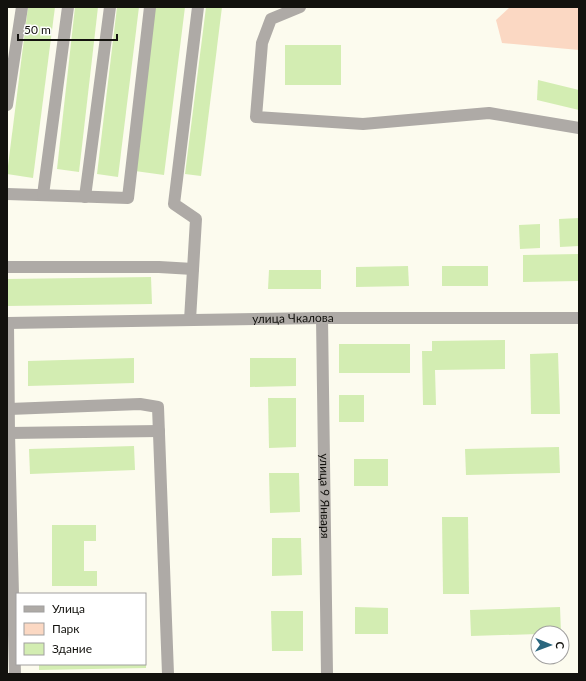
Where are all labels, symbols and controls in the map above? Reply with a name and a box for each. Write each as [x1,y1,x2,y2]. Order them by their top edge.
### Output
scale bar [18,16,117,42]
text: 50 m [24,22,51,37]
street label: улица Чкалова [252,310,334,326]
street label: улица 9 Января [317,453,333,539]
legend [16,593,146,665]
text: Улица [52,601,85,616]
text: Парк [52,621,80,636]
north arrow [530,625,570,665]
text: Здание [52,641,92,656]
text: С [554,641,567,650]

